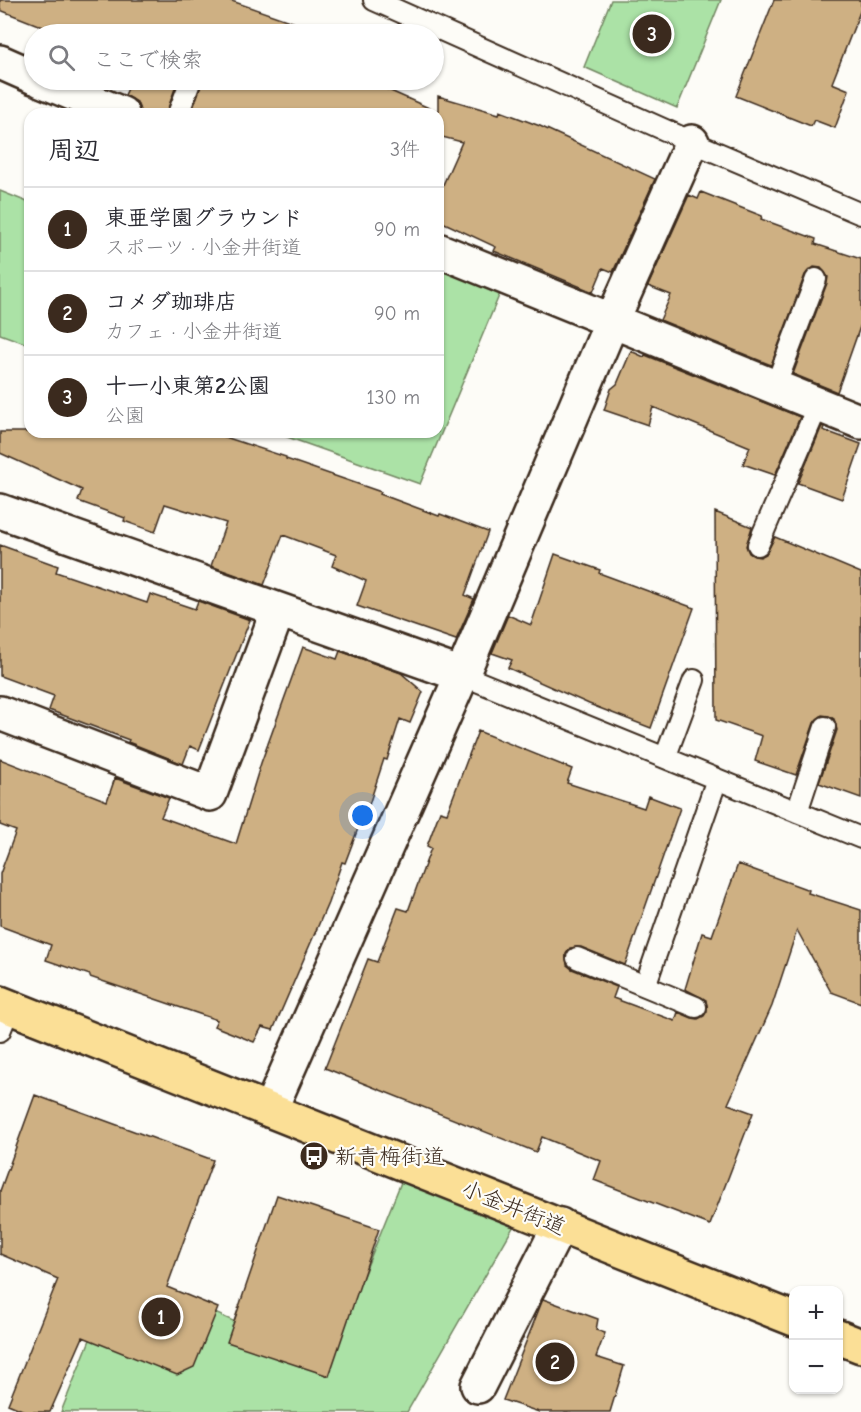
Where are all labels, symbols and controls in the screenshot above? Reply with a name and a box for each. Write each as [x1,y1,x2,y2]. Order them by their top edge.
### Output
pin: 3 [632,12,672,57]
search box [24,24,444,90]
icon: search [45,41,78,74]
text: ここで検索 [93,47,203,73]
text: 周辺 [48,136,100,166]
text: 3件 [390,138,420,161]
text: 東亜学園グラウンド [105,205,303,231]
text: 1 [64,218,71,241]
text: 90 m [374,218,420,241]
text: スポーツ · 小金井街道 [105,236,301,259]
text: コメダ珈琲店 [105,289,237,315]
text: 2 [63,302,72,325]
text: 90 m [374,302,420,325]
text: カフェ · 小金井街道 [105,320,282,343]
text: 十一小東第2公園 [105,373,270,399]
text: 3 [63,386,72,409]
text: 130 m [367,386,420,409]
text: 公園 [105,404,145,427]
your location [348,801,377,830]
bus stop icon: 新青梅街道 [298,1140,330,1172]
place label: 新青梅街道 [335,1144,445,1170]
street label: 小金井街道 [458,1175,569,1241]
map controls [789,1286,843,1394]
button: + [789,1286,843,1340]
pin: 1 [142,1294,180,1340]
pin: 2 [536,1340,574,1384]
button: − [789,1340,843,1394]

